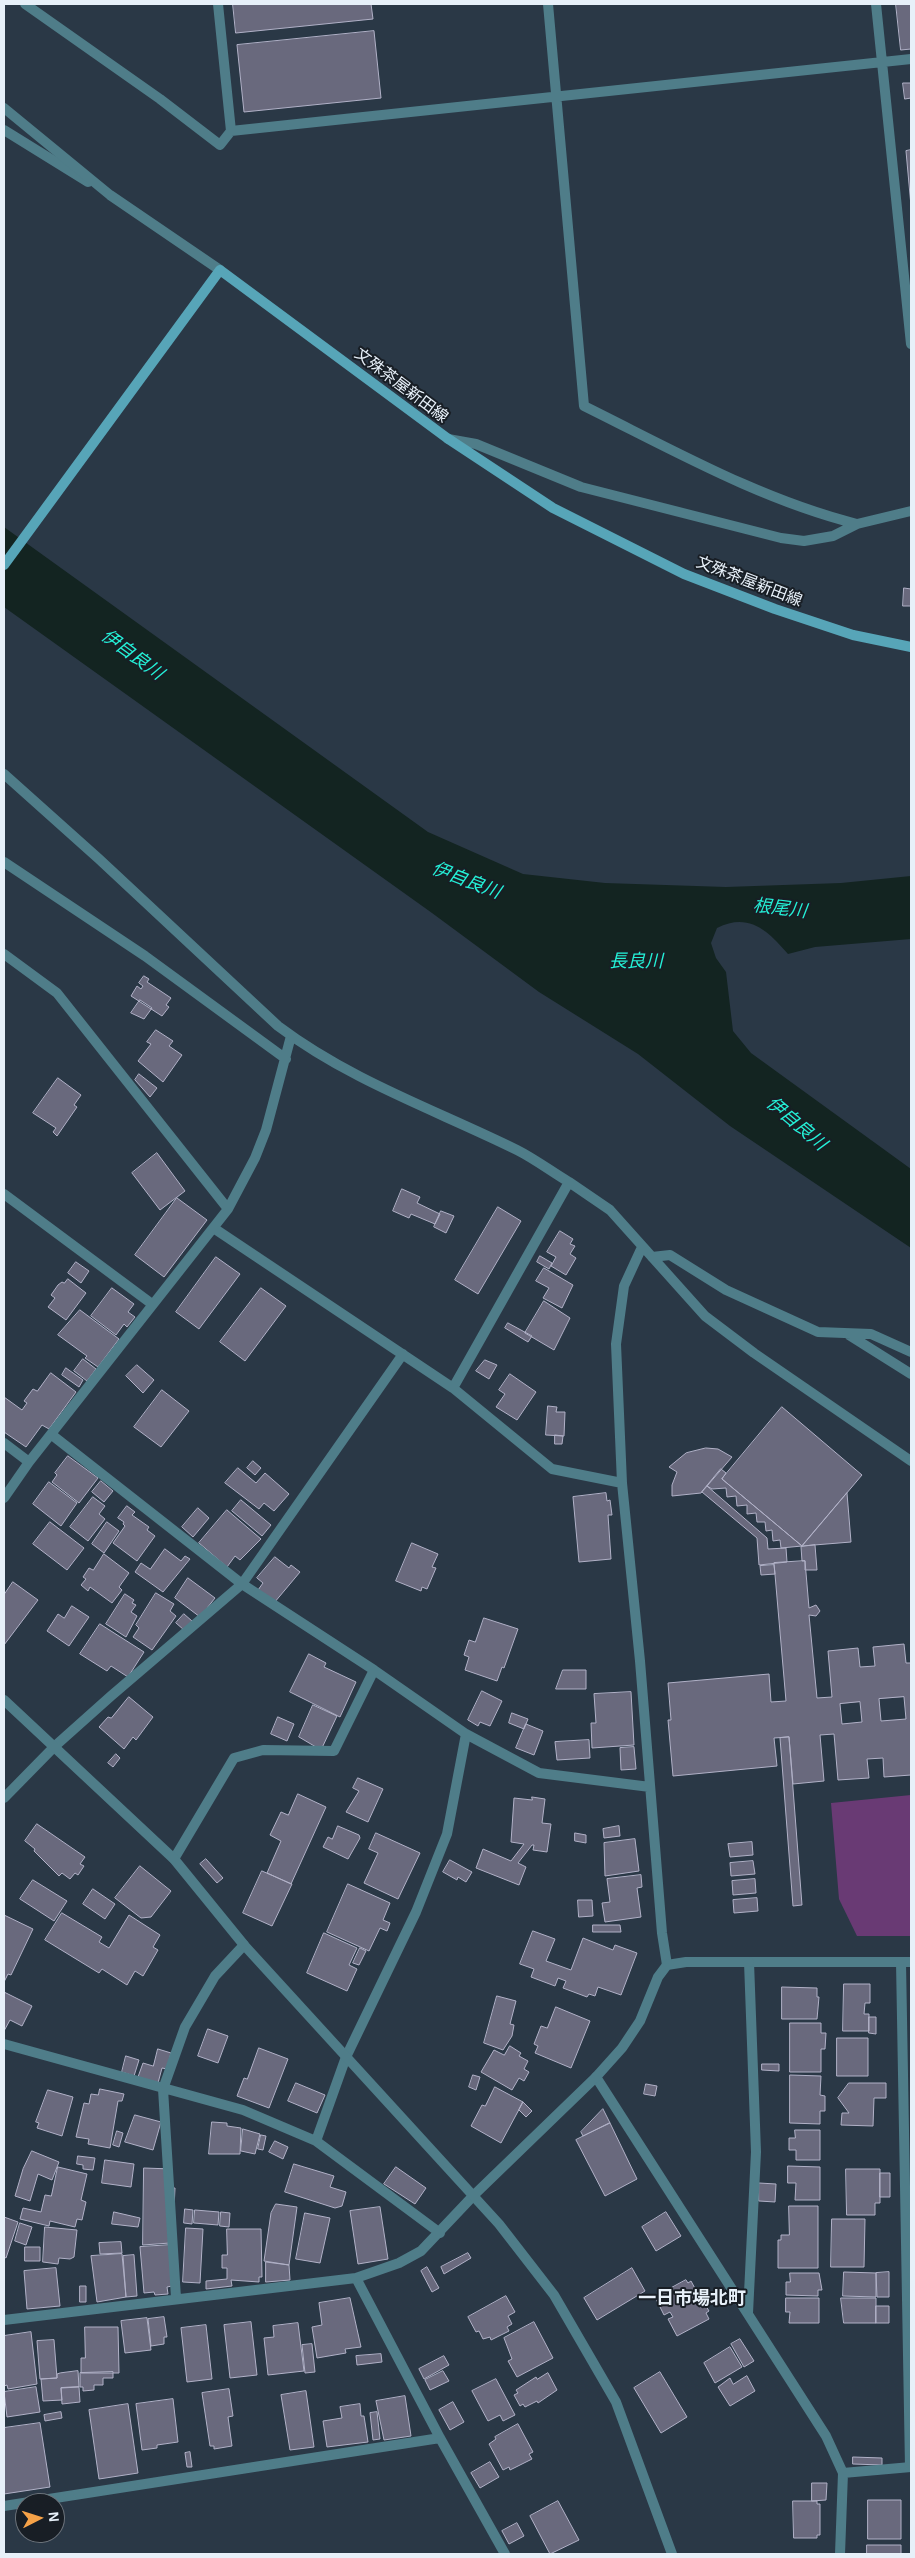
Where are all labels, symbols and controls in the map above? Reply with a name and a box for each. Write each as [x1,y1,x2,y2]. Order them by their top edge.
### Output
street label: 文殊茶屋新田線 [350,345,452,427]
street label: 文殊茶屋新田線 [693,553,805,611]
water label: 伊自良川 [97,625,167,685]
water label: 伊自良川 [429,858,503,904]
water label: 根尾川 [752,895,808,923]
water label: 長良川 [609,951,663,973]
water label: 伊自良川 [761,1093,831,1155]
district label: 一日市場北町 [638,2288,746,2310]
north arrow [15,2493,65,2543]
text: N [46,2511,62,2523]

